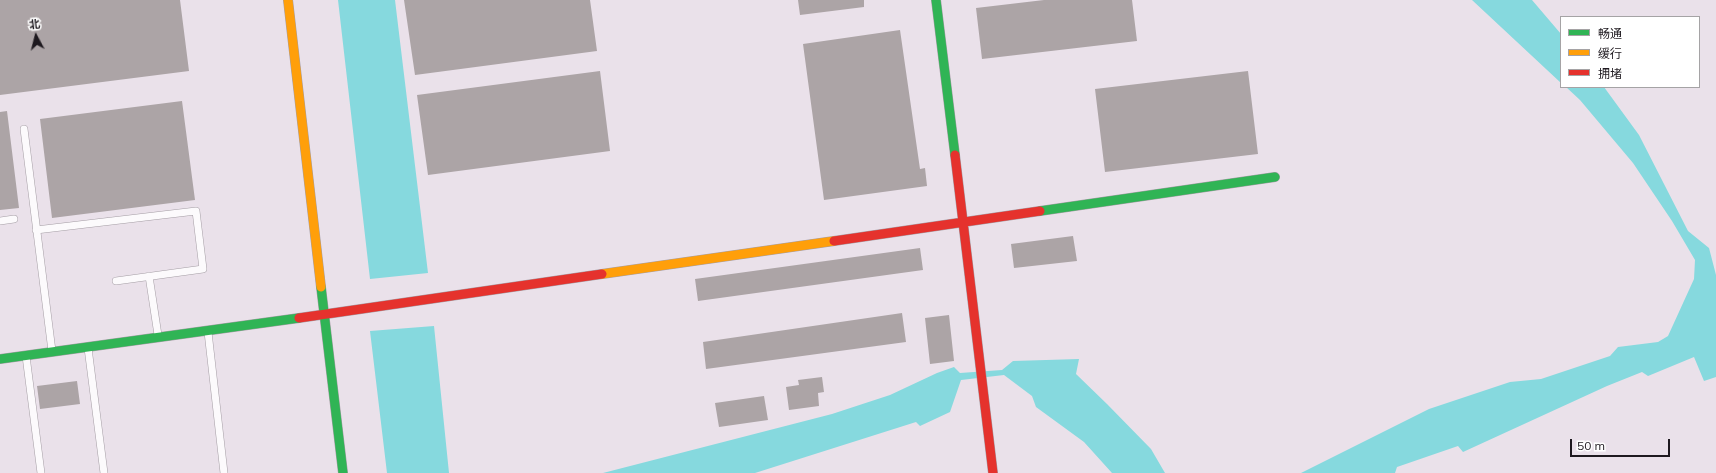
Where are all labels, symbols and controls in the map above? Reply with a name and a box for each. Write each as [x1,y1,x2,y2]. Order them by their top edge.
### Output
north arrow [16,16,56,56]
text: 北 [28,16,41,32]
legend [1560,16,1700,88]
text: 畅通 [1598,26,1622,41]
text: 缓行 [1598,46,1622,61]
text: 拥堵 [1598,66,1622,81]
scale bar [1572,431,1672,457]
text: 50 m [1577,438,1605,453]

